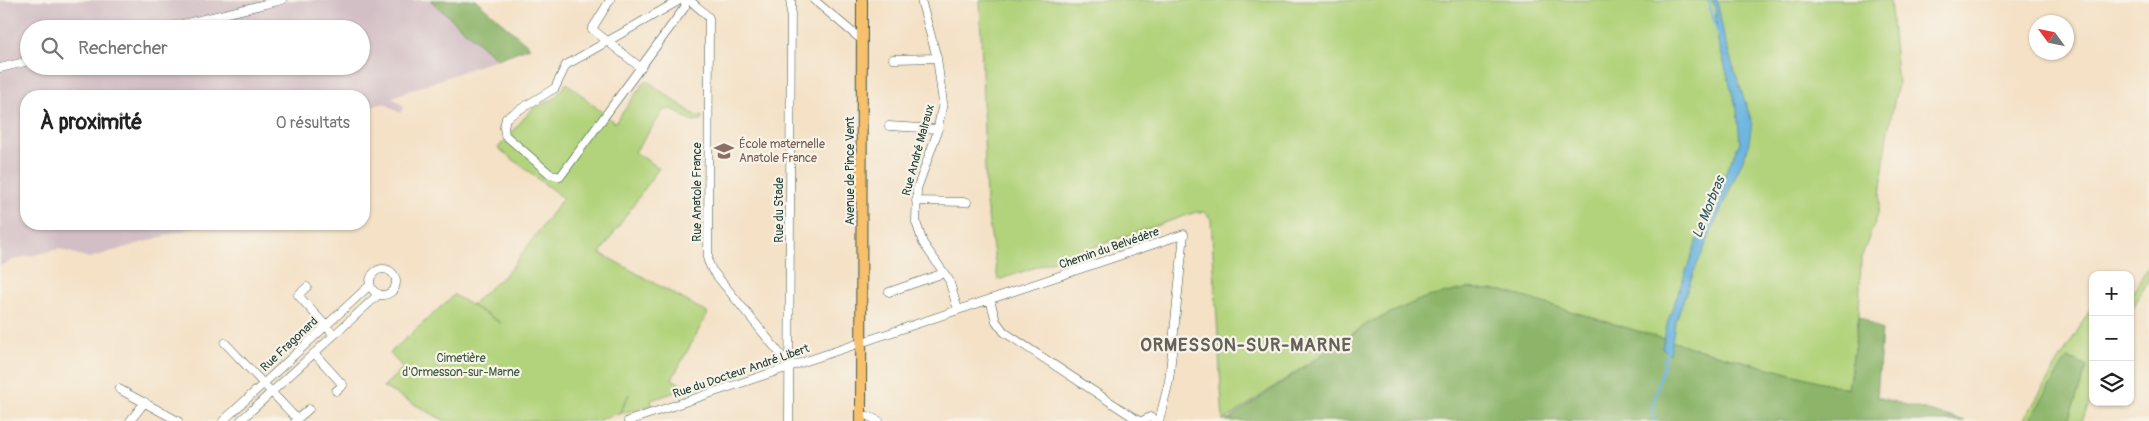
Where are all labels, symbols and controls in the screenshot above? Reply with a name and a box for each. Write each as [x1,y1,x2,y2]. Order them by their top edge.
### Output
north arrow [2029,15,2074,60]
search box [20,20,370,75]
icon: search [38,34,66,62]
text: Rechercher [78,36,168,60]
street label: Rue André Malraux [899,103,938,197]
text: À proximité [40,109,143,136]
text: 0 résultats [276,113,350,133]
street label: Avenue de Pince Vent [843,117,858,225]
place label: École maternelle Anatole France [739,136,825,166]
school or university icon: École maternelle Anatole France [713,140,735,162]
street label: Rue Anatole France [690,142,705,242]
water label: Le Morbras [1688,172,1729,241]
street label: Rue du Stade [772,177,787,243]
street label: Chemin du Belvédère [1057,224,1161,273]
map controls [2089,271,2134,406]
button: + [2089,271,2134,316]
street label: Rue Fragonard [257,314,321,375]
button: − [2089,316,2134,361]
district label: ORMESSON-SUR-MARNE [1140,334,1352,357]
street label: Rue du Docteur André Libert [671,341,812,402]
park label: Cimetière d'Ormesson-sur-Marne [402,351,520,380]
button: layers [2089,361,2134,406]

